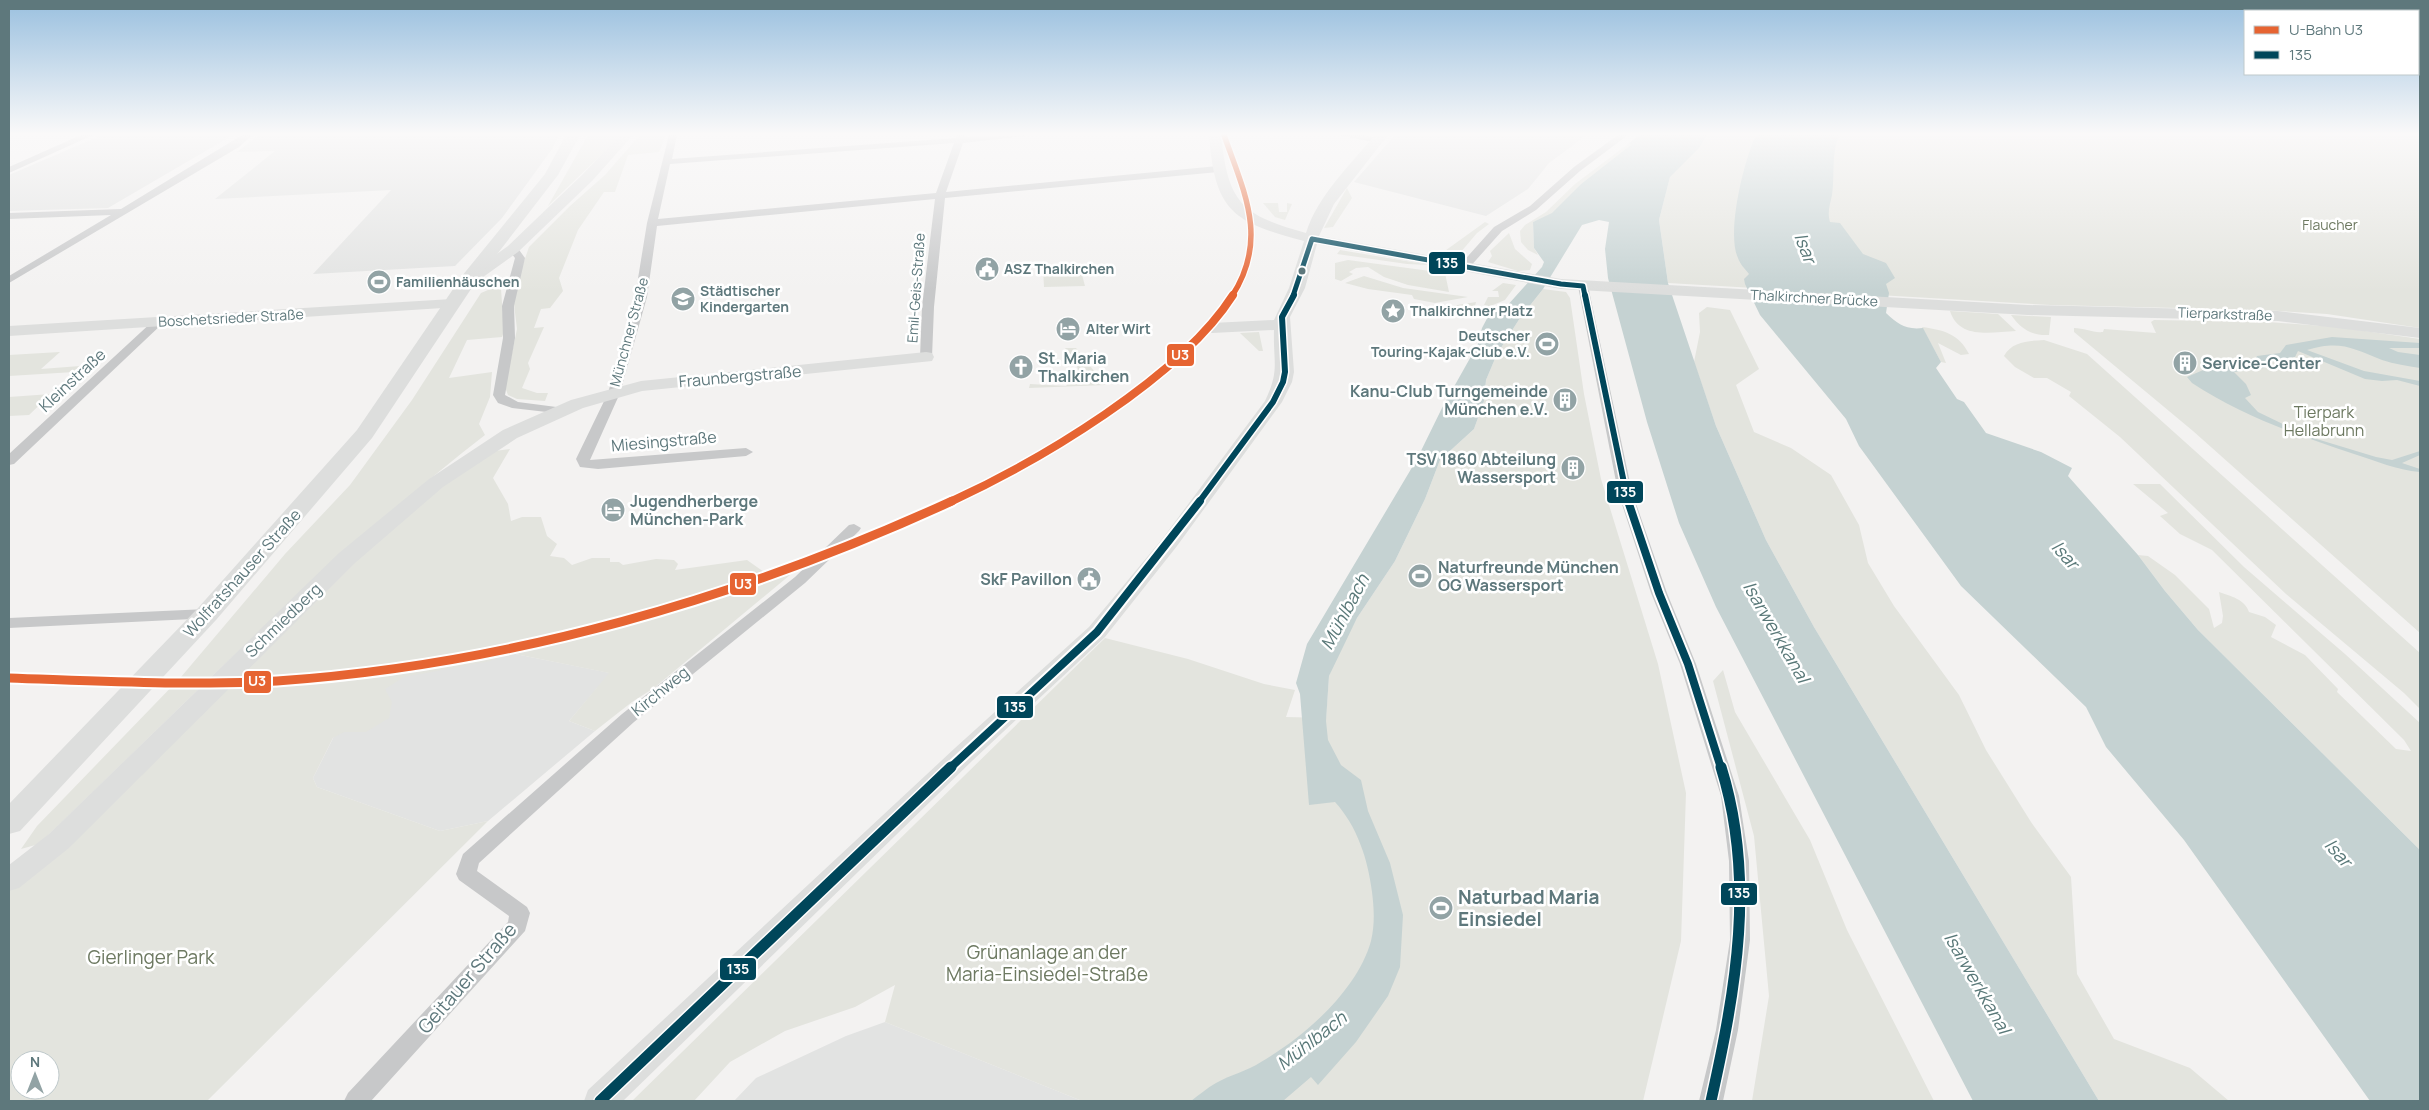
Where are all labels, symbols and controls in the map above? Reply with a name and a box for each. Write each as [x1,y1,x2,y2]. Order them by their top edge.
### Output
legend [2244,10,2419,75]
text: U-Bahn U3 [2289,19,2363,40]
text: 135 [2289,44,2312,65]
park label: Flaucher [2302,215,2358,234]
water label: Isar [1789,229,1823,268]
street label: Emil-Geis-Straße [902,232,929,344]
line badge: 135 [1428,251,1466,275]
text: 135 [1436,253,1458,272]
public building icon: ASZ Thalkirchen [974,256,1000,282]
place label: ASZ Thalkirchen [1004,259,1114,278]
unlabelled marker [1297,266,1307,276]
sports icon: Familienhäuschen [366,269,392,295]
place label: Familienhäuschen [396,272,519,291]
street label: Münchner Straße [605,275,652,388]
place label: Städtischer Kindergarten [700,281,789,316]
street label: Thalkirchner Brücke [1750,285,1878,310]
school or university icon: Städtischer Kindergarten [670,286,696,312]
place icon: Thalkirchner Platz [1380,298,1406,324]
place label: Thalkirchner Platz [1410,301,1533,320]
street label: Tierparkstraße [2177,302,2273,325]
street label: Boschetsrieder Straße [158,304,304,331]
hotel icon: Alter Wirt [1055,316,1081,342]
place label: Alter Wirt [1086,319,1151,338]
place label: Deutscher Touring-Kajak-Club e.V. [1371,326,1530,361]
sports icon: Deutscher Touring-Kajak-Club e.V. [1534,331,1560,357]
street label: Kleinstraße [34,343,110,417]
line badge: U3 [1166,343,1195,367]
text: U3 [1171,345,1189,364]
place label: St. Maria Thalkirchen [1038,347,1129,387]
building icon: Service-Center [2172,350,2198,376]
place label: Service-Center [2202,352,2321,374]
church icon: St. Maria Thalkirchen [1008,354,1034,380]
street label: Fraunbergstraße [678,360,802,392]
place label: Kanu-Club Turngemeinde München e.V. [1350,380,1548,420]
building icon: Kanu-Club Turngemeinde München e.V. [1552,387,1578,413]
park label: Tierpark Hellabrunn [2284,401,2364,441]
street label: Miesingstraße [610,425,718,457]
place label: TSV 1860 Abteilung Wassersport [1407,448,1556,488]
building icon: TSV 1860 Abteilung Wassersport [1560,455,1586,481]
line badge: 135 [1606,480,1644,504]
text: 135 [1614,482,1636,501]
place label: Jugendherberge München-Park [630,490,758,530]
hotel icon: Jugendherberge München-Park [600,497,626,523]
street label: Wolfratshauser Straße [178,504,306,642]
water label: Isar [2047,535,2086,575]
place label: Naturfreunde München OG Wassersport [1438,556,1619,596]
sports icon: Naturfreunde München OG Wassersport [1407,563,1433,589]
public building icon: SkF Pavillon [1076,566,1102,592]
place label: SkF Pavillon [980,568,1072,590]
water label: Mühlbach [1314,569,1375,653]
line badge: U3 [729,572,757,596]
text: U3 [734,574,752,593]
water label: Isarwerkkanal [1738,576,1817,689]
street label: Schmiedberg [240,578,326,662]
street label: Kirchweg [627,661,693,721]
line badge: U3 [243,670,272,694]
text: U3 [248,671,266,690]
line badge: 135 [996,695,1034,719]
text: 135 [1004,697,1026,716]
water label: Isar [2320,833,2359,873]
line badge: 135 [1720,882,1758,906]
text: 135 [1728,883,1750,902]
place label: Naturbad Maria Einsiedel [1458,884,1600,932]
sports icon: Naturbad Maria Einsiedel [1428,895,1454,921]
street label: Geitauer Straße [412,917,522,1039]
water label: Isarwerkkanal [1939,927,2018,1040]
park label: Grünanlage an der Maria-Einsiedel-Straße [946,939,1148,987]
park label: Gierlinger Park [88,944,215,970]
line badge: 135 [719,957,757,981]
text: 135 [727,959,749,978]
water label: Mühlbach [1272,1005,1352,1075]
north arrow [10,1050,60,1100]
text: N [30,1052,40,1071]

